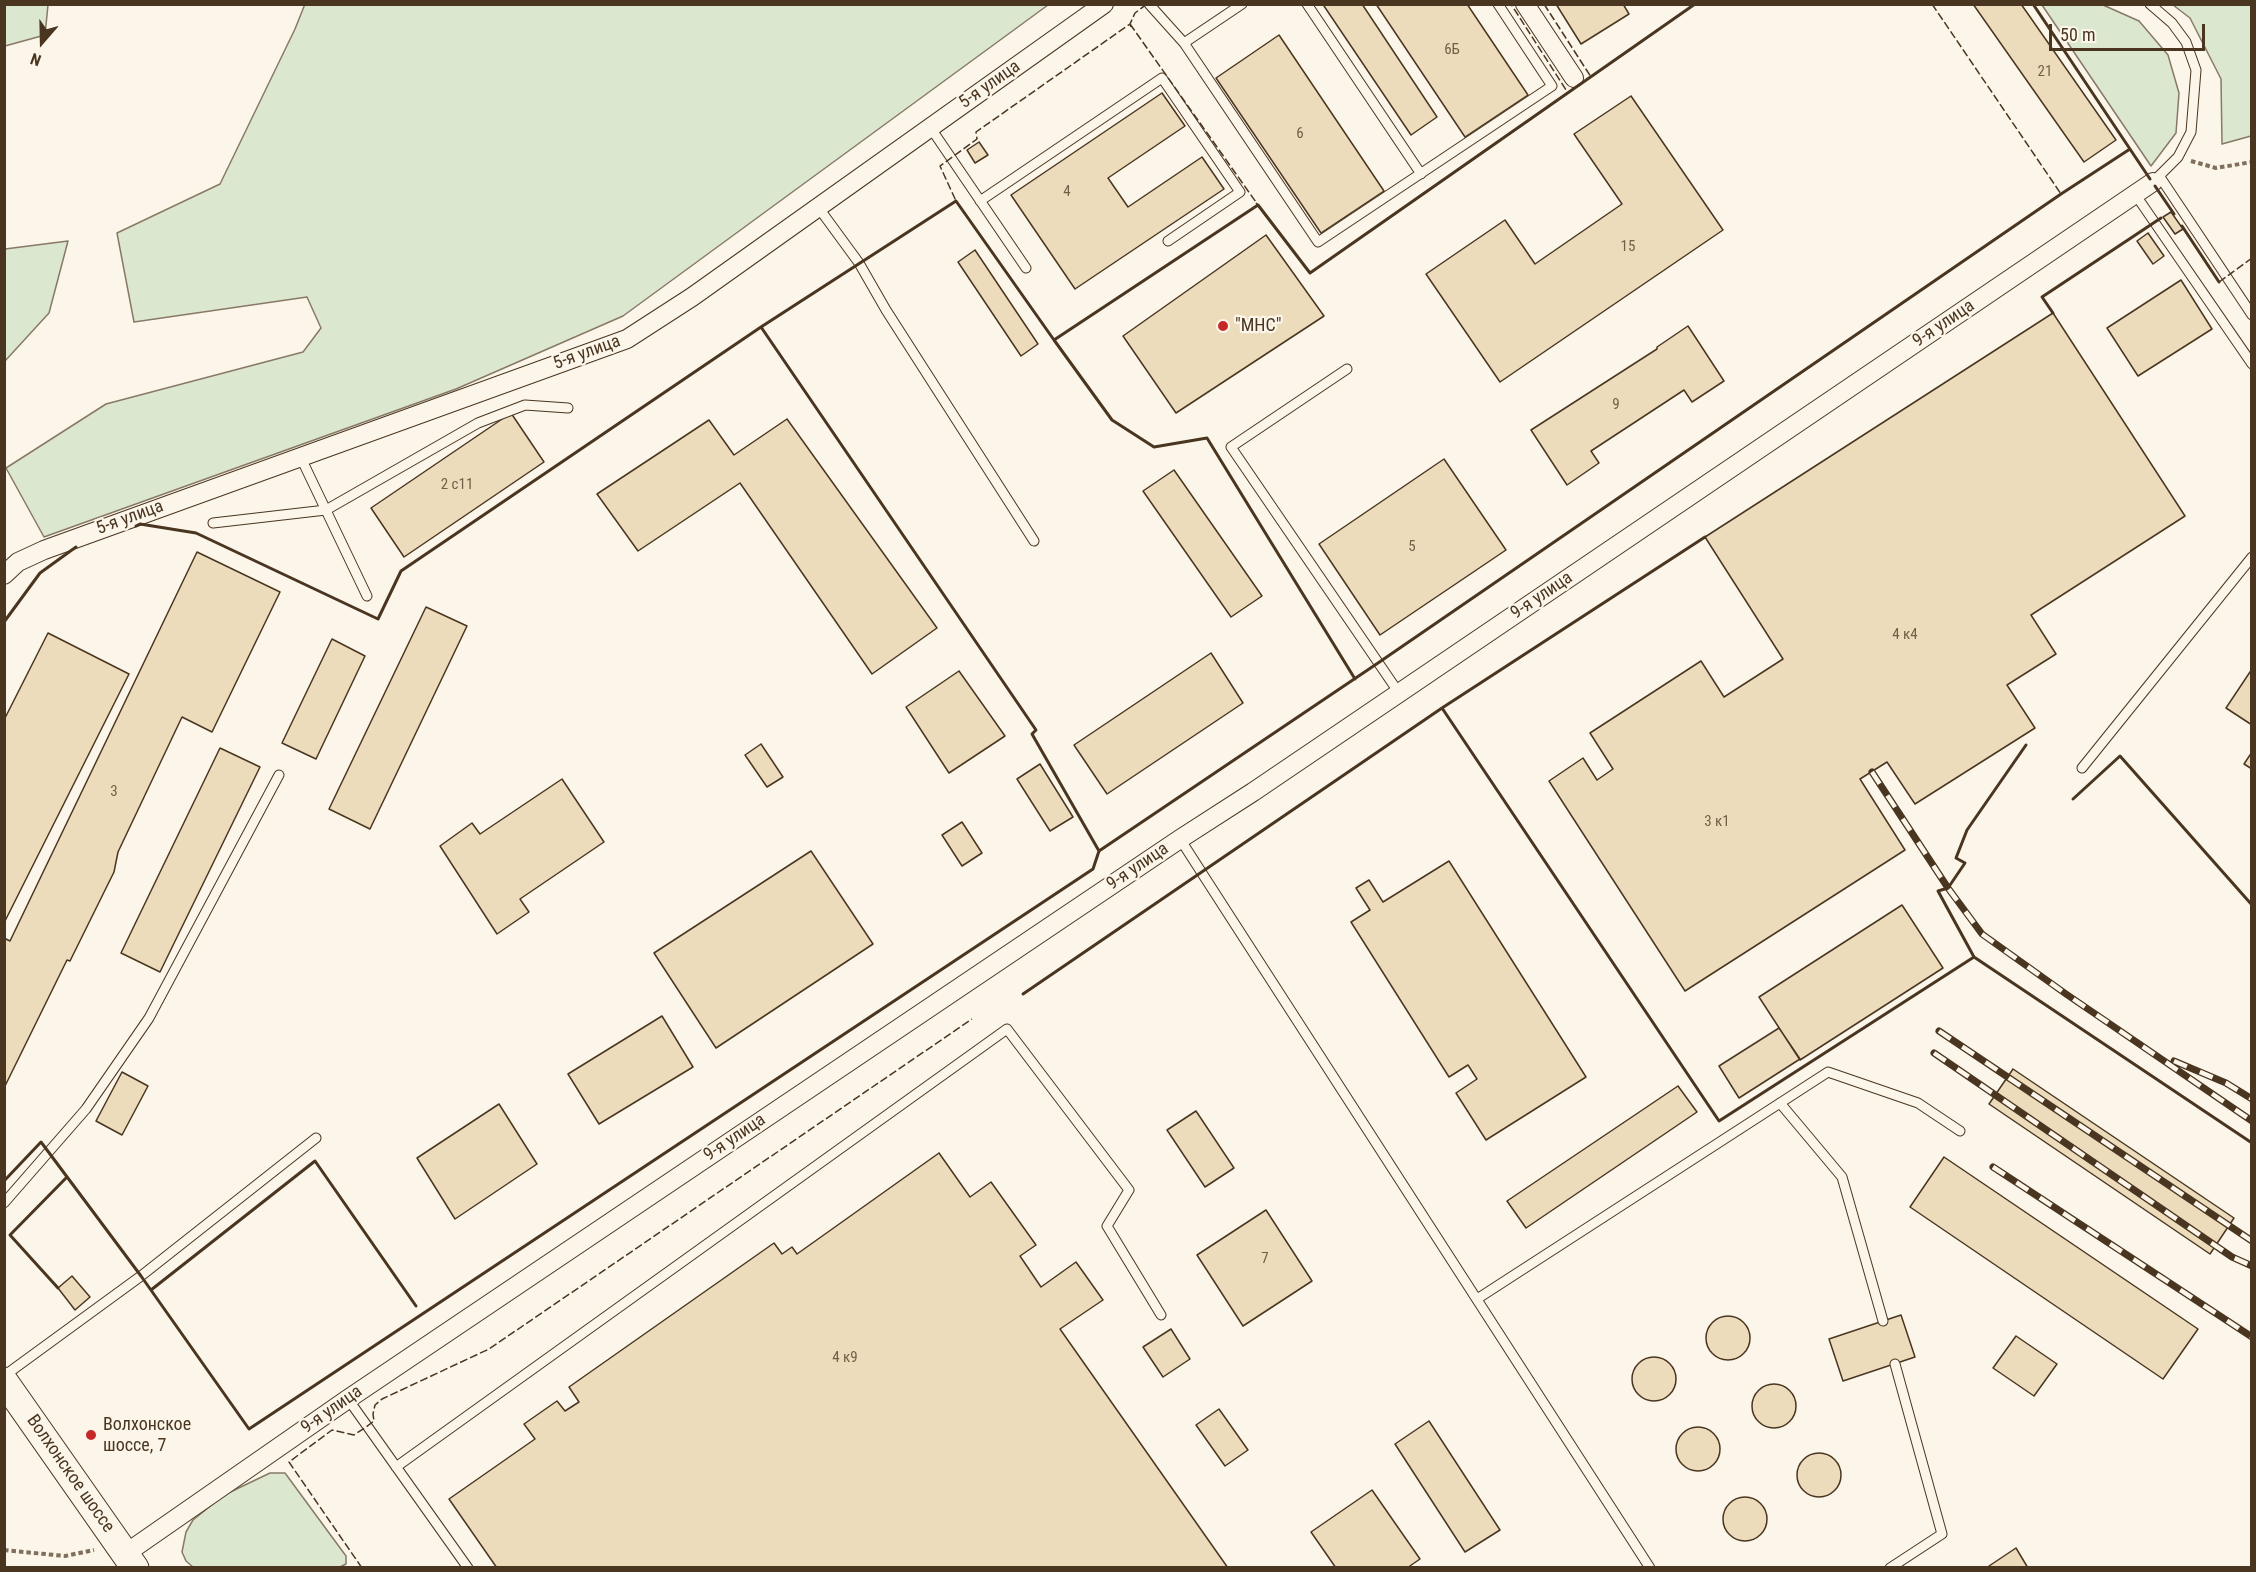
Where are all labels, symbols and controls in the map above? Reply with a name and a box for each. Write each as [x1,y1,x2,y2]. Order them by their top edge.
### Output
north arrow [12,12,72,72]
scale bar [2052,12,2208,50]
text: 50 m [2060,24,2095,45]
house number: 6Б [1444,41,1460,59]
text: N [28,49,44,70]
street label: 5-я улица [955,56,1025,114]
house number: 21 [2038,63,2052,81]
house number: 6 [1296,125,1304,143]
house number: 4 [1063,183,1071,201]
house number: 15 [1621,238,1635,256]
street label: 9-я улица [1909,296,1979,352]
place label: "МНС" [1235,315,1281,337]
marker: "МНС" [1216,319,1230,333]
street label: 5-я улица [551,331,623,375]
house number: 9 [1612,396,1620,414]
house number: 2 с11 [441,476,473,494]
street label: 5-я улица [94,496,166,540]
house number: 5 [1408,538,1416,556]
street label: 9-я улица [1507,568,1577,624]
house number: 4 к4 [1892,626,1918,644]
house number: 3 [110,783,118,801]
house number: 3 к1 [1704,813,1730,831]
street label: 9-я улица [1103,839,1173,895]
street label: 9-я улица [700,1110,770,1166]
house number: 7 [1261,1250,1269,1268]
house number: 4 к9 [832,1349,858,1367]
street label: 9-я улица [297,1381,367,1439]
street label: Волхонское шоссе [21,1411,119,1537]
place label: Волхонское шоссе, 7 [103,1414,191,1456]
marker: Волхонское шоссе, 7 [84,1428,98,1442]

